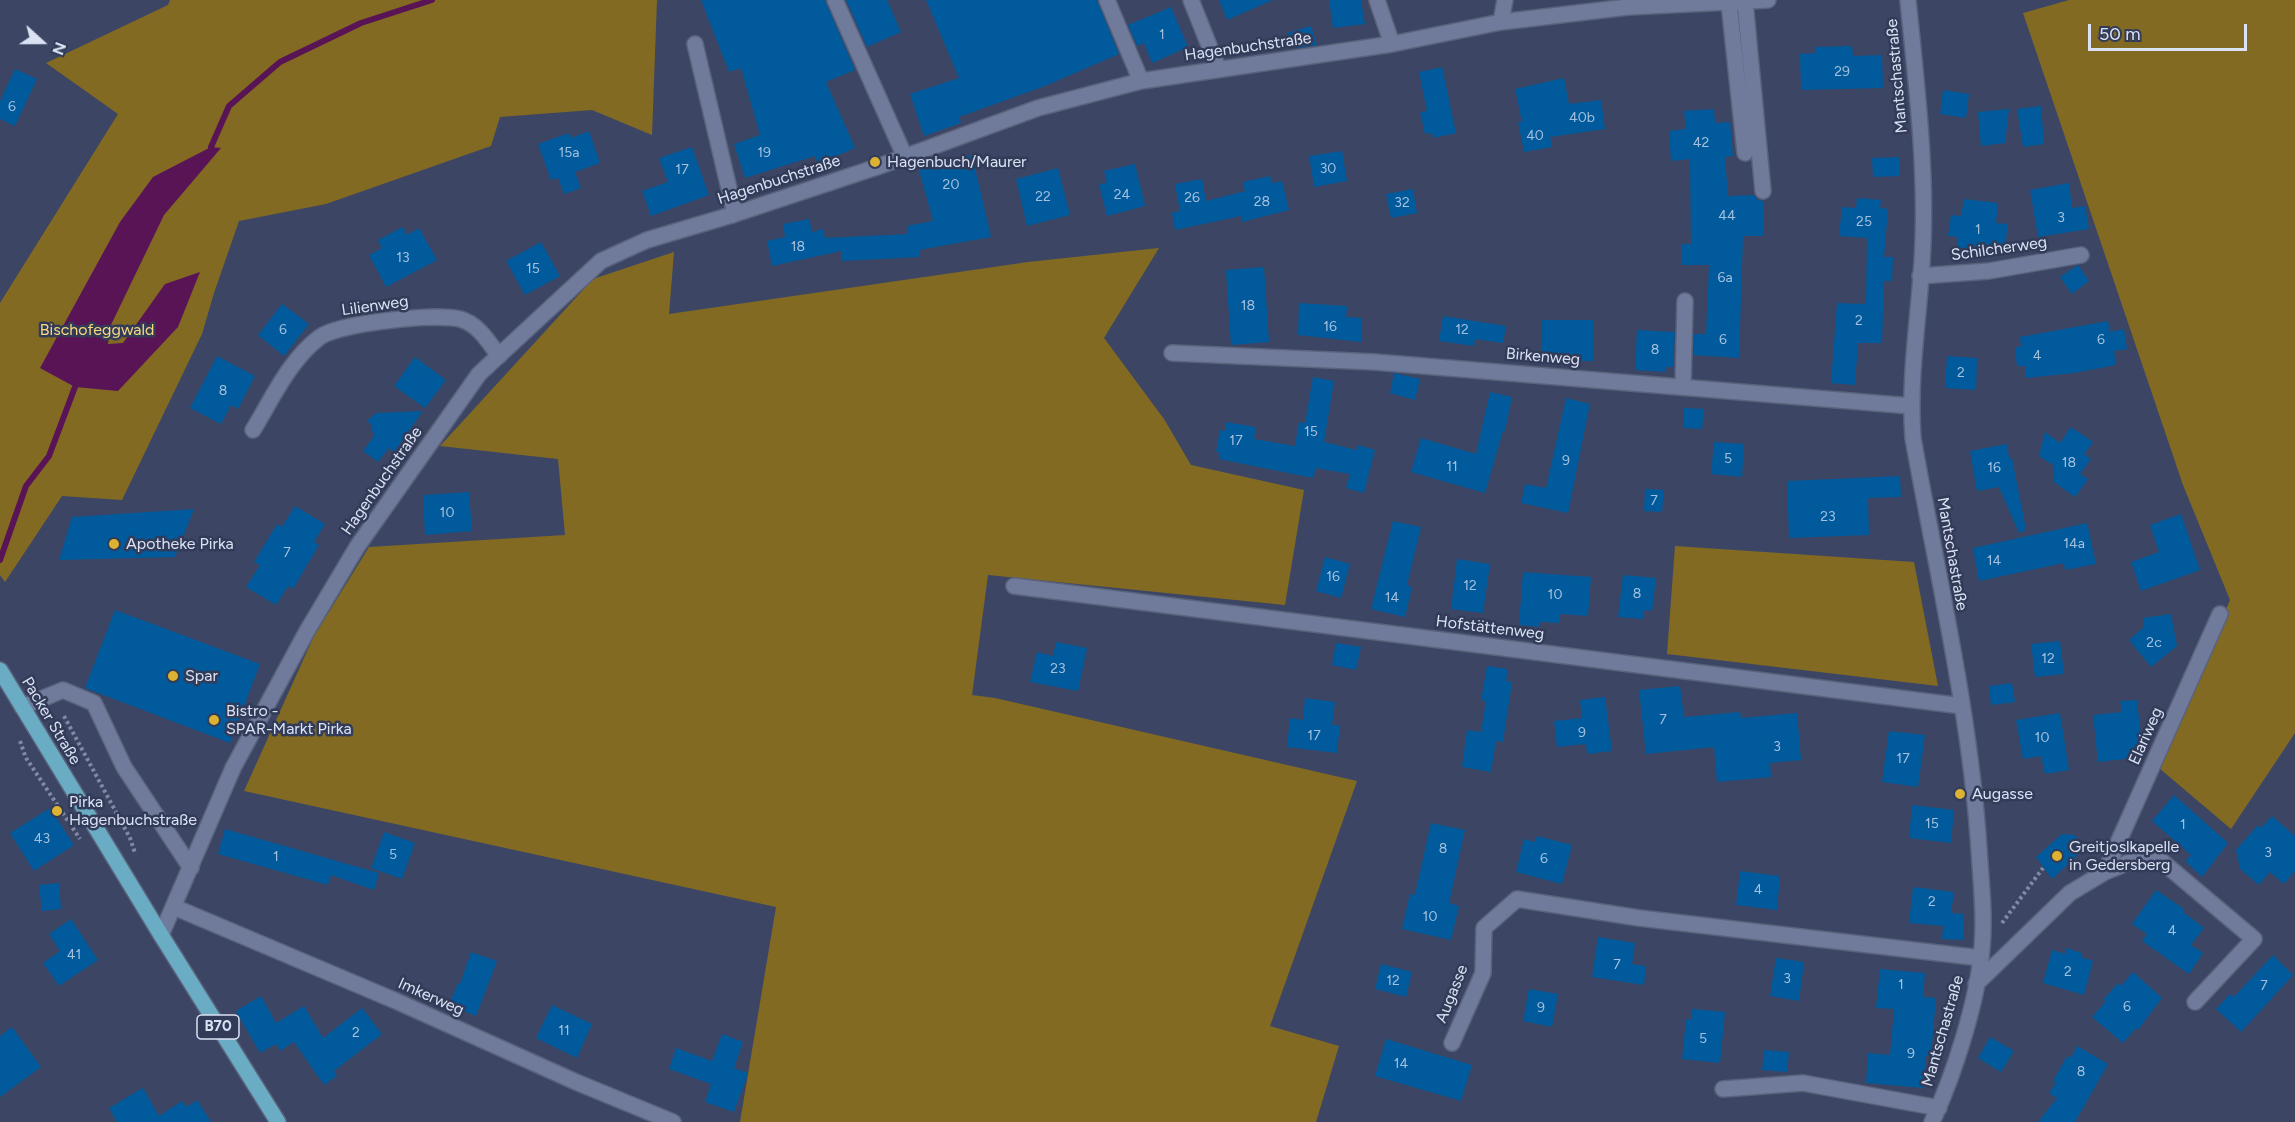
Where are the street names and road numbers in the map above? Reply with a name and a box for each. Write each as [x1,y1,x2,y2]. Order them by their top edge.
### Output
street label: Mantschastraße [1882,18,1912,134]
street label: Hagenbuchstraße [1183,29,1313,65]
street label: Hagenbuchstraße [715,151,843,209]
street label: Schilcherweg [1950,233,2048,265]
street label: Lilienweg [340,292,410,320]
street label: Birkenweg [1505,344,1581,370]
street label: Hagenbuchstraße [337,423,427,539]
street label: Mantschastraße [1933,496,1971,612]
street label: Hofstättenweg [1435,612,1545,644]
street label: Packer Straße [17,674,85,768]
street label: Elariweg [2125,704,2167,768]
street label: Augasse [1432,962,1472,1026]
street label: Mantschastraße [1918,973,1968,1089]
street label: Imkerweg [395,974,467,1020]
road number: B70 [197,1015,239,1039]

